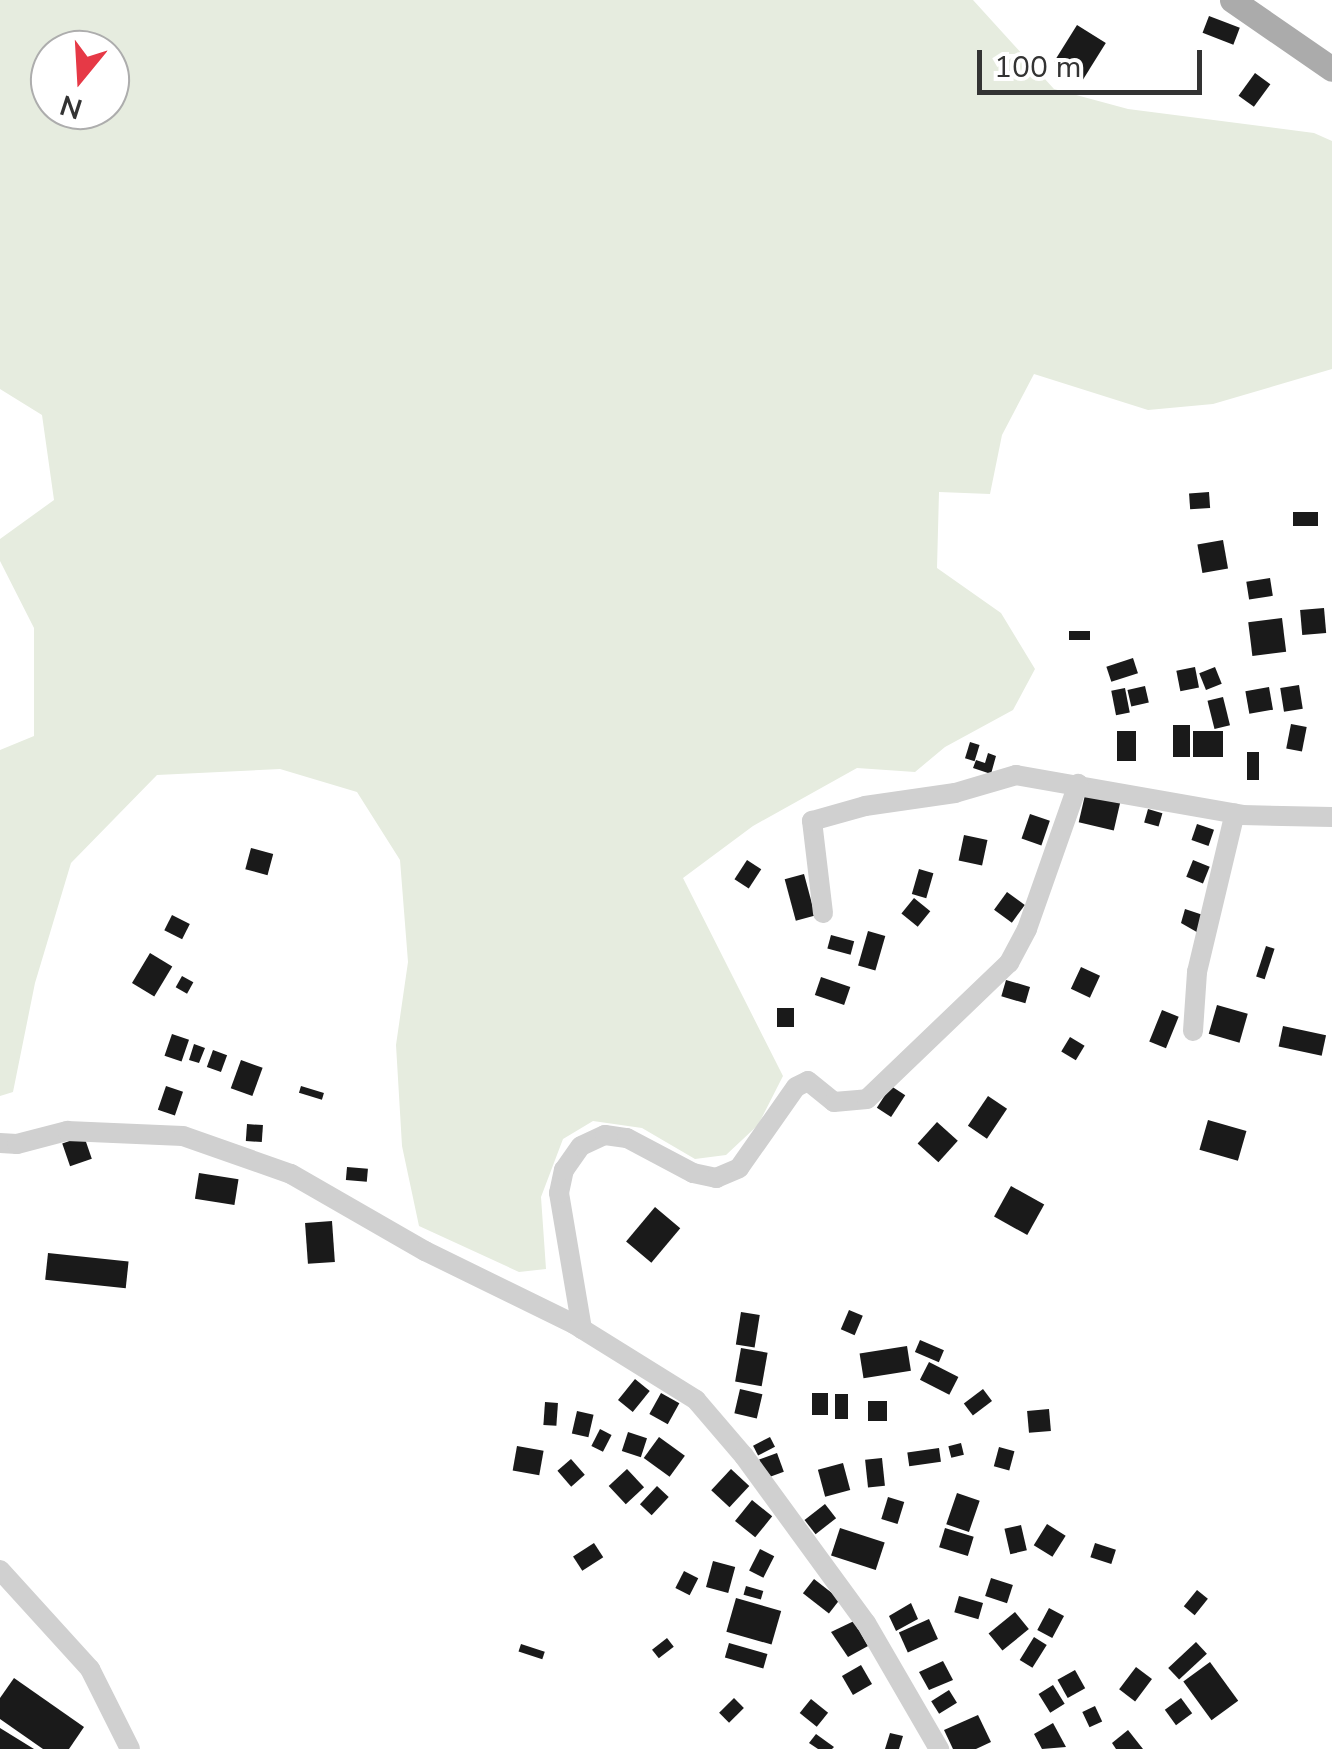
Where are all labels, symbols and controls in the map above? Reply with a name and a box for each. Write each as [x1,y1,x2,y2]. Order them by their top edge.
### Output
north arrow [30,30,130,130]
scale bar [982,30,1207,92]
text: 100 m [994,47,1081,88]
text: N [56,85,87,128]

